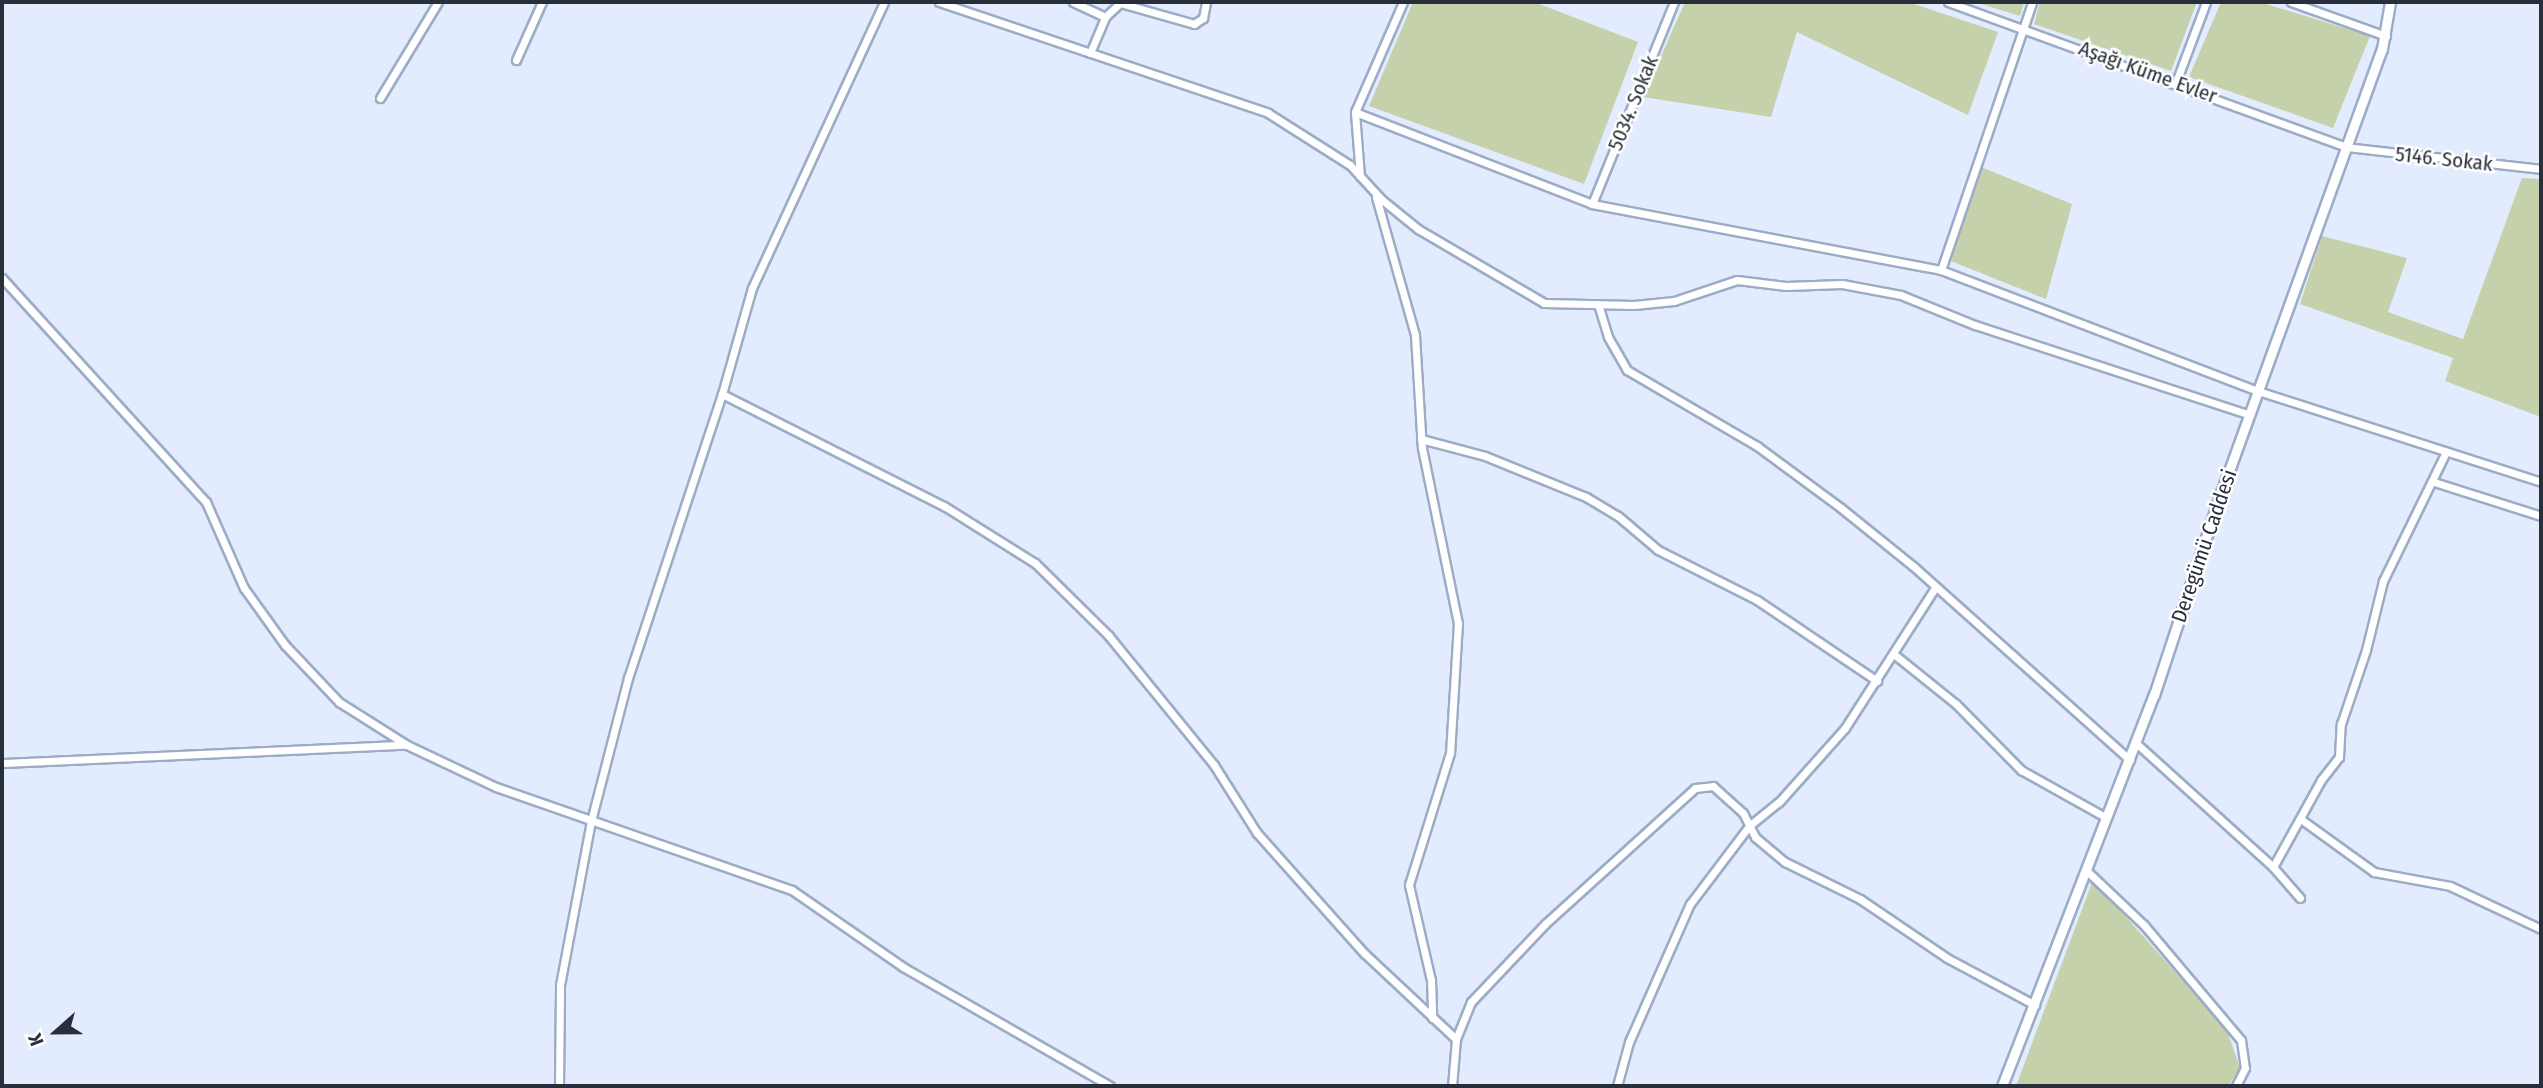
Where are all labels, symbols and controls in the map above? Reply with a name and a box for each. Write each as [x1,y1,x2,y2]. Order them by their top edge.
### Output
street label: Aşağı Küme Evler [2075,35,2221,109]
street label: 5034. Sokak [1603,52,1663,154]
street label: 5146. Sokak [2394,141,2494,177]
street label: Deregümü Caddesi [2166,466,2242,626]
north arrow [21,997,91,1067]
text: K [23,1030,49,1049]

